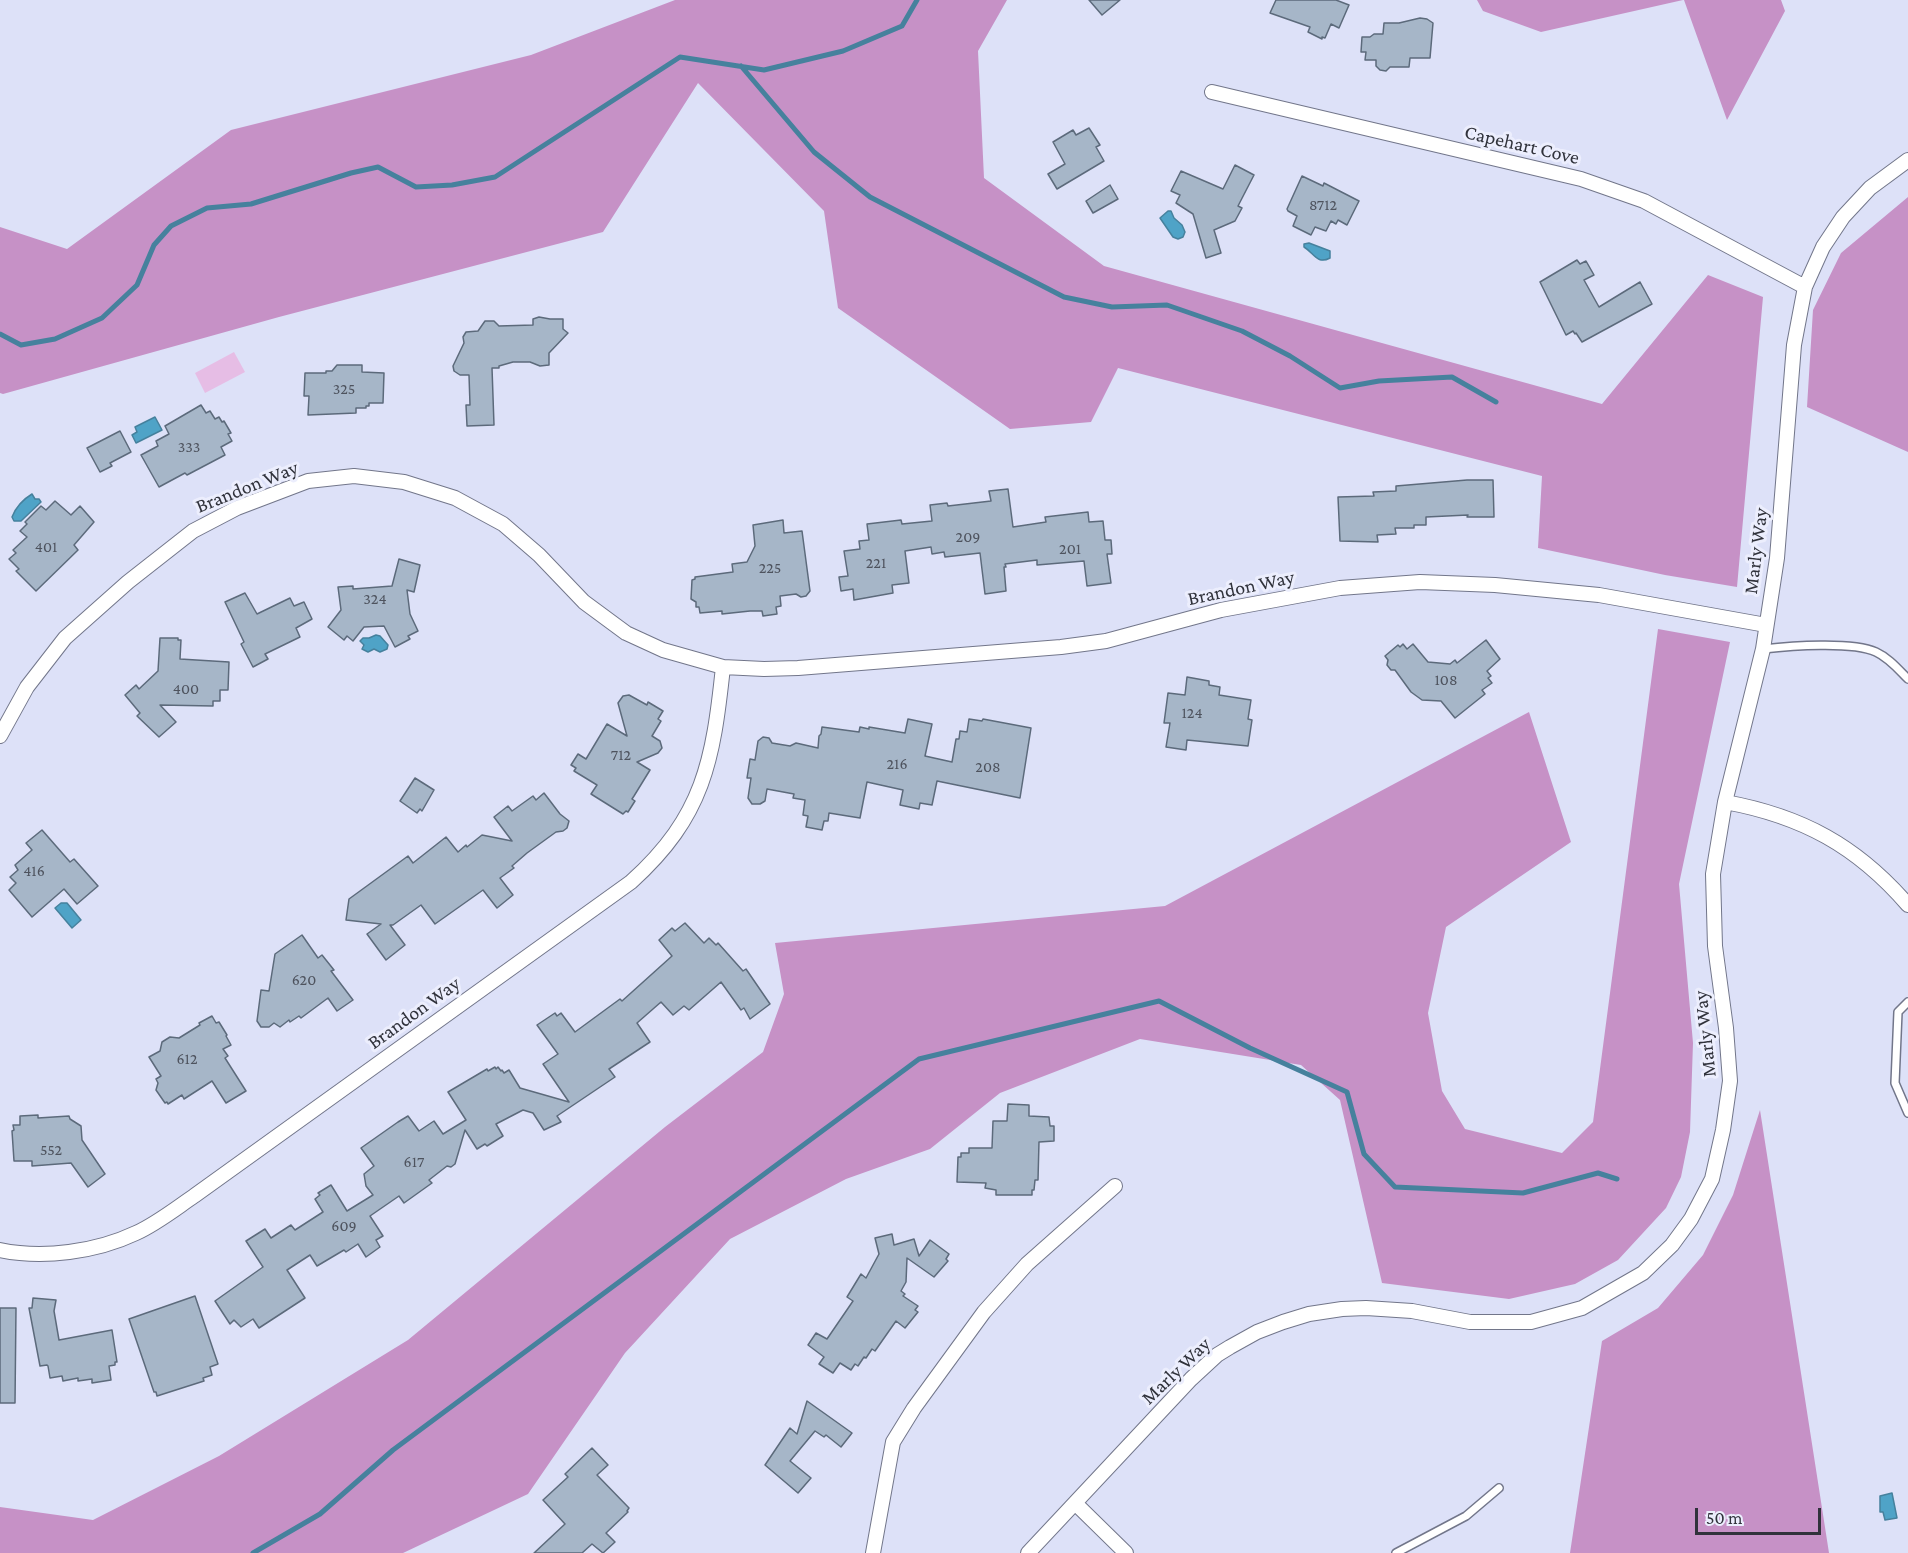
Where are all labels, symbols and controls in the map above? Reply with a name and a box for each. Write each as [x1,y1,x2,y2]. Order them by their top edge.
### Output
street label: Capehart Cove [1462,120,1582,170]
house number: 8712 [1309,195,1337,215]
house number: 325 [333,379,355,399]
house number: 333 [178,437,200,457]
street label: Brandon Way [192,456,302,518]
street label: Marly Way [1739,506,1773,596]
house number: 209 [956,527,980,547]
house number: 401 [35,537,57,557]
house number: 201 [1059,539,1081,559]
house number: 221 [866,553,886,573]
house number: 225 [759,558,781,578]
street label: Brandon Way [1185,565,1297,611]
house number: 324 [363,589,387,609]
house number: 108 [1435,670,1457,690]
house number: 400 [173,679,199,699]
house number: 124 [1181,703,1203,723]
house number: 712 [611,745,631,765]
house number: 216 [886,754,908,774]
house number: 208 [975,757,1001,777]
house number: 416 [23,861,45,881]
house number: 620 [292,970,316,990]
street label: Brandon Way [363,971,465,1055]
street label: Marly Way [1689,990,1721,1078]
house number: 612 [176,1049,198,1069]
house number: 552 [40,1140,62,1160]
house number: 617 [404,1152,424,1172]
house number: 609 [331,1216,357,1236]
street label: Marly Way [1136,1332,1216,1410]
scale bar [1698,1496,1824,1534]
text: 50 m [1706,1508,1743,1528]

